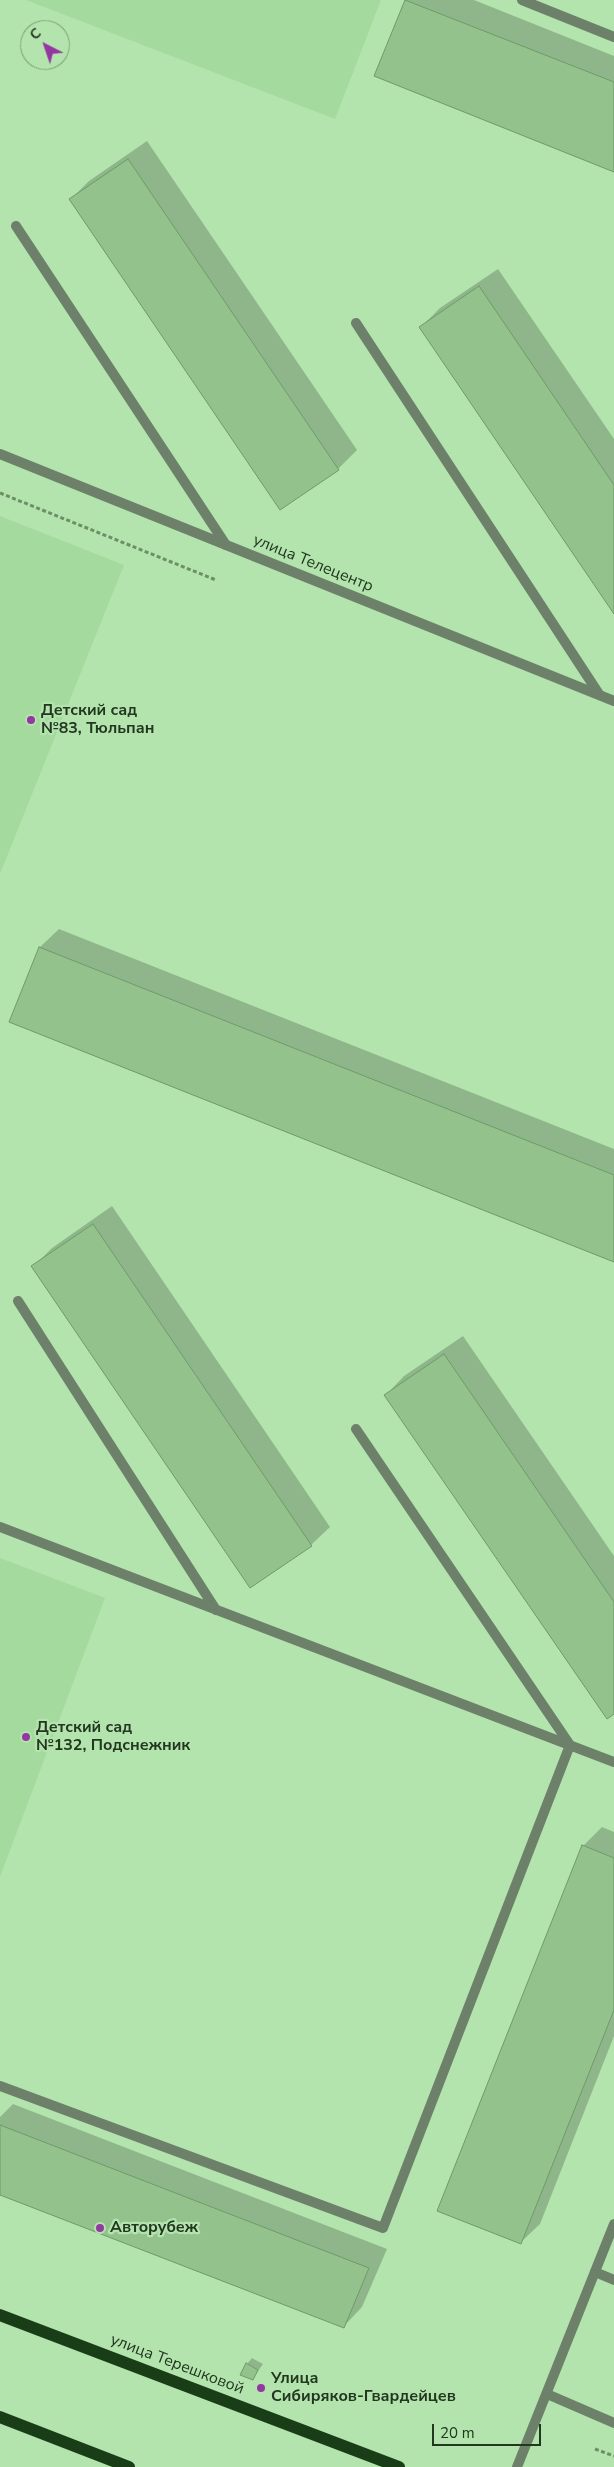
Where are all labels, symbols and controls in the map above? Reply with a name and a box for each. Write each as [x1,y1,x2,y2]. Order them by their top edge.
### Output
north arrow [20,20,70,70]
text: С [26,24,45,44]
street label: улица Телецентр [250,531,376,597]
place label: Детский сад №83, Тюльпан [41,701,155,739]
marker: Детский сад №83, Тюльпан [25,714,37,726]
place label: Детский сад №132, Подснежник [36,1718,190,1756]
marker: Детский сад №132, Подснежник [20,1731,32,1743]
place label: Авторубеж [110,2218,198,2238]
marker: Авторубеж [94,2222,106,2234]
street label: улица Терешковой [108,2331,246,2399]
place label: Улица Сибиряков-Гвардейцев [271,2369,456,2407]
marker: Улица Сибиряков-Гвардейцев [255,2382,267,2394]
scale bar [434,2414,543,2446]
text: 20 m [440,2423,475,2443]

